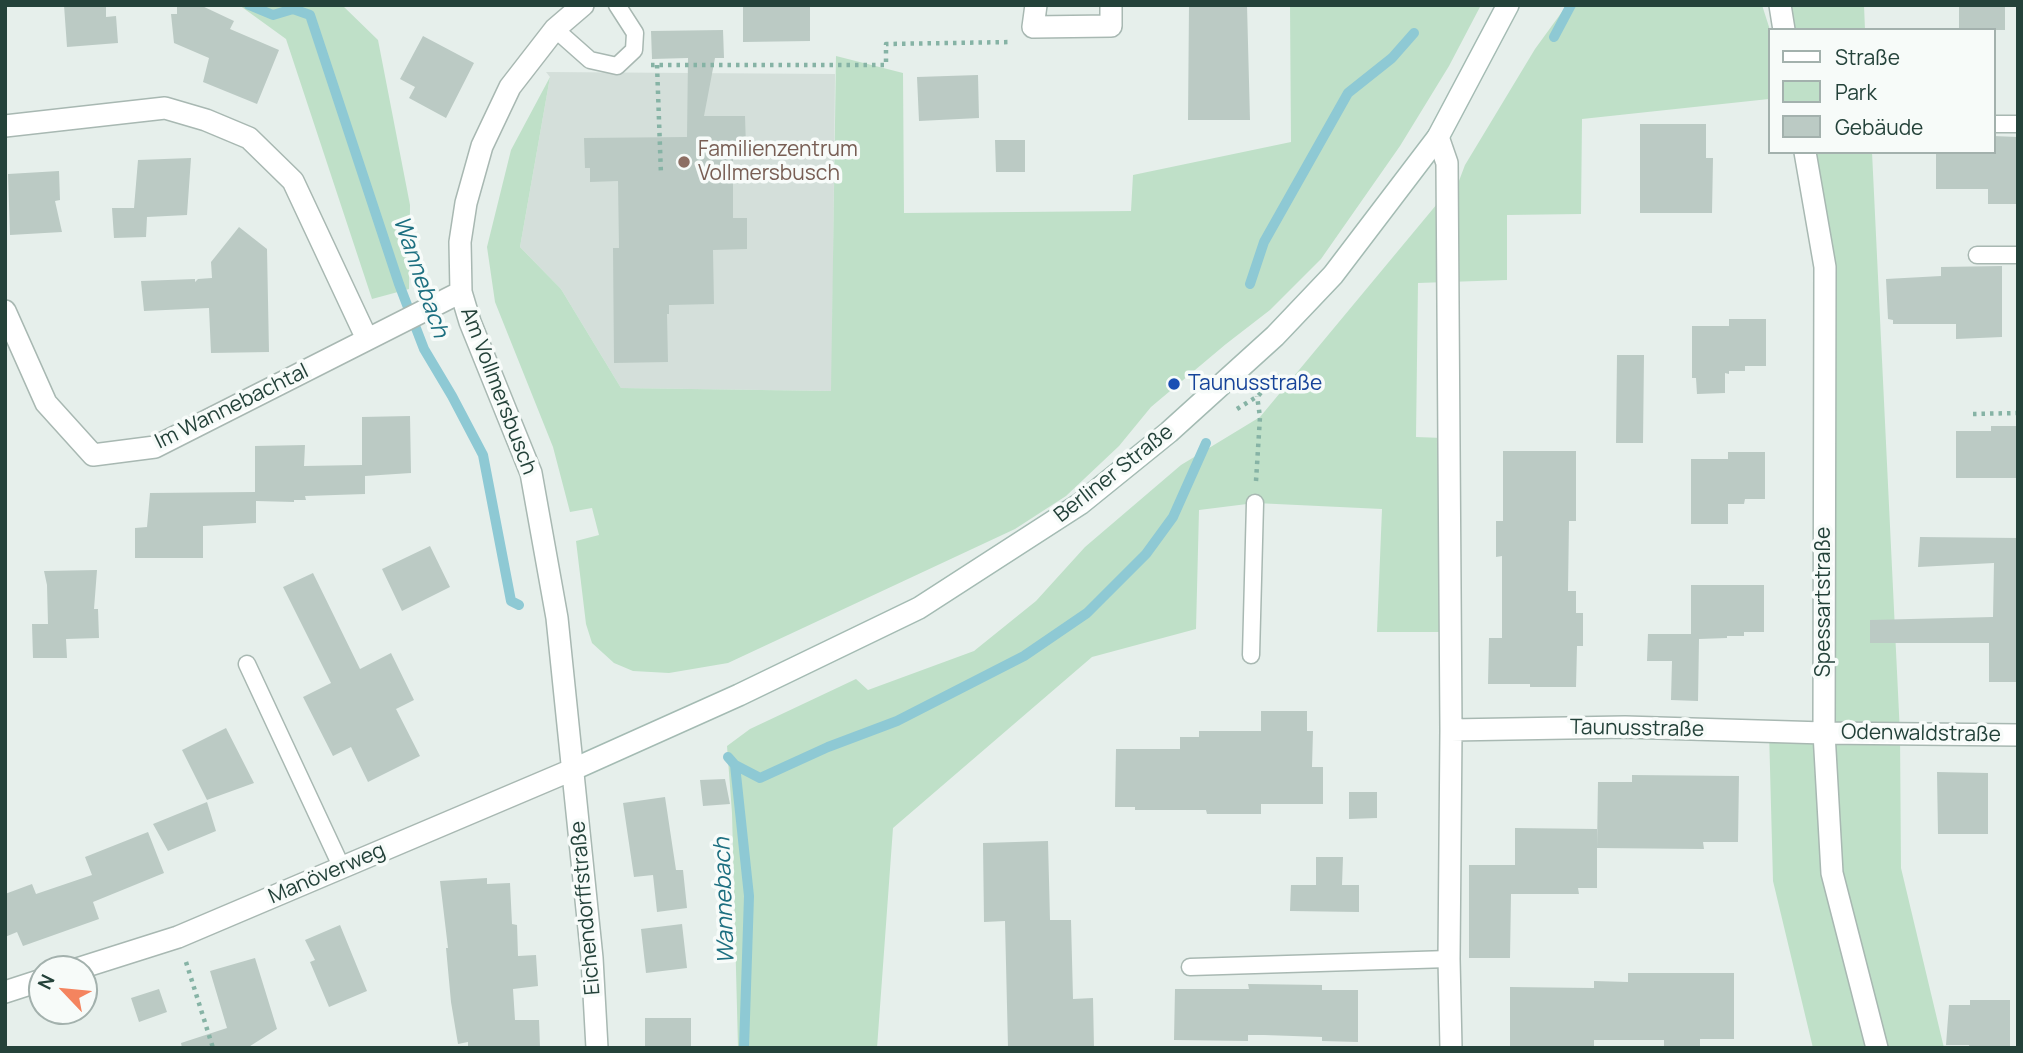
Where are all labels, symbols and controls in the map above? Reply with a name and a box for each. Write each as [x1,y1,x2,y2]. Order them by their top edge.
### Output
legend [1768,28,1995,154]
text: Straße [1835,43,1900,71]
text: Park [1835,78,1877,106]
text: Gebäude [1835,113,1923,141]
place label: Familienzentrum Vollmersbusch [698,137,858,187]
marker: Familienzentrum Vollmersbusch [676,154,692,170]
water label: Wannebach [386,213,454,341]
street label: Am Vollmersbusch [454,304,542,478]
street label: Im Wannebachtal [151,359,313,455]
place label: Taunusstraße [1188,371,1322,397]
marker: Taunusstraße [1166,376,1182,392]
street label: Berliner Straße [1050,420,1178,528]
street label: Spessartstraße [1811,527,1837,677]
street label: Taunusstraße [1570,715,1704,743]
street label: Odenwaldstraße [1841,720,2001,748]
street label: Eichendorffstraße [566,820,606,996]
water label: Wannebach [709,837,741,965]
street label: Manöverweg [265,838,389,910]
north arrow [28,955,98,1025]
text: N [31,970,61,994]

